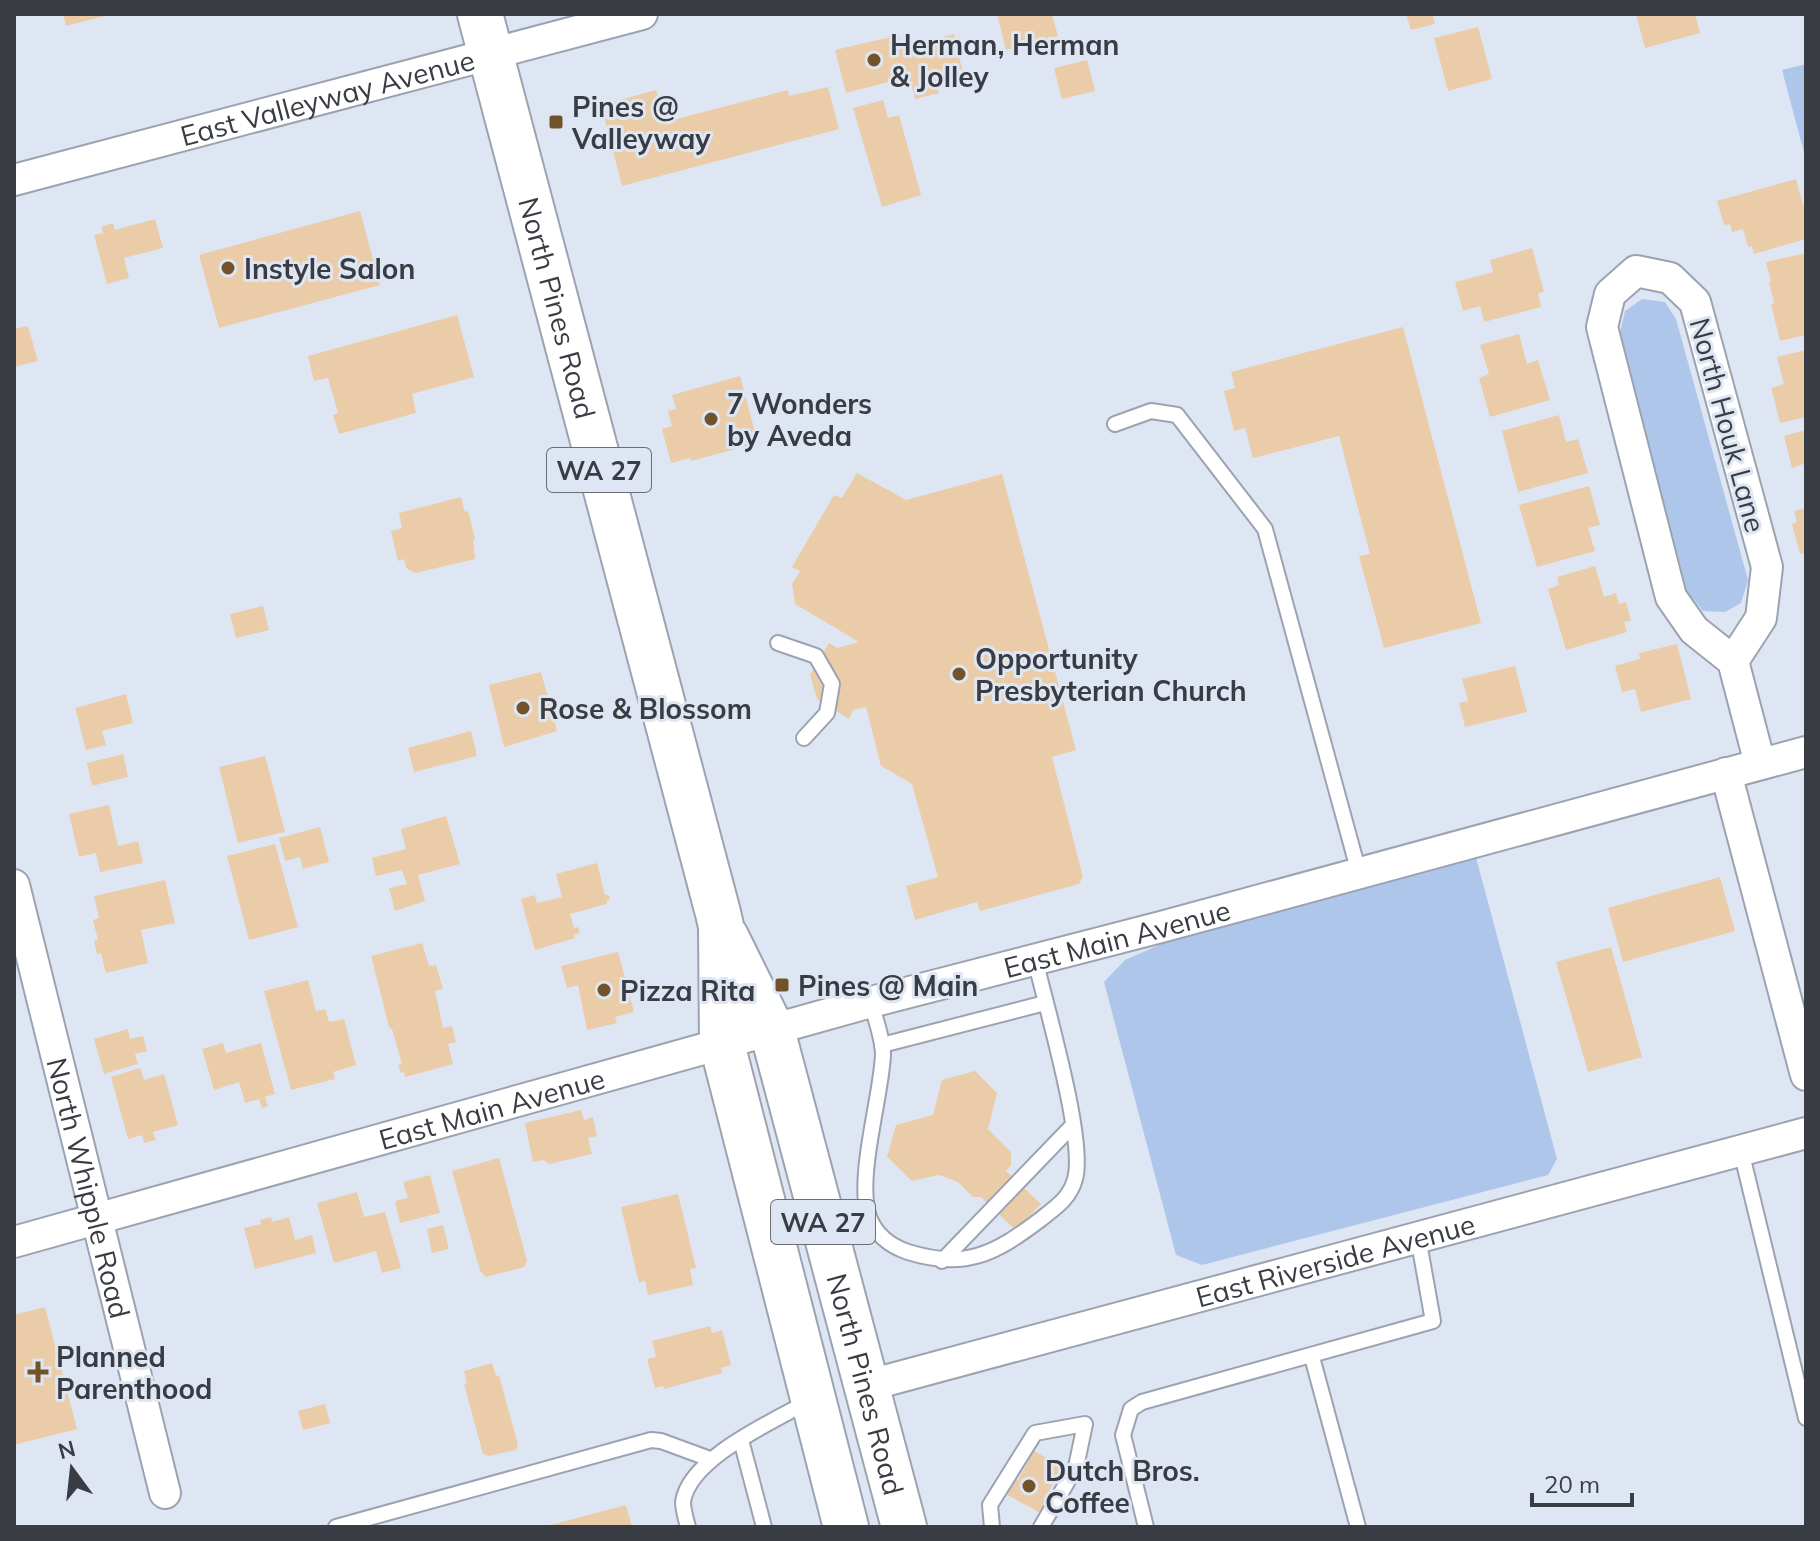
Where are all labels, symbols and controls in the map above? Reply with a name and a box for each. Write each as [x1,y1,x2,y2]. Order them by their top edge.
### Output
place label: Herman, Herman & Jolley [890,27,1120,94]
street label: East Valleyway Avenue [176,42,478,153]
marker: Herman, Herman & Jolley [865,51,883,69]
place label: Pines @ Valleyway [571,89,711,156]
marker: Pines @ Valleyway [547,113,565,131]
street label: North Pines Road [512,193,604,422]
place label: Instyle Salon [244,251,415,286]
marker: Instyle Salon [219,259,237,277]
street label: North Houk Lane [1683,314,1773,536]
place label: 7 Wonders by Aveda [727,386,872,453]
marker: 7 Wonders by Aveda [702,410,720,428]
road number: WA 27 [547,448,651,492]
place label: Opportunity Presbyterian Church [975,641,1247,708]
marker: Opportunity Presbyterian Church [950,665,968,683]
place label: Rose & Blossom [539,691,752,726]
marker: Rose & Blossom [514,699,532,717]
street label: East Main Avenue [1000,892,1234,984]
place label: Pines @ Main [798,968,979,1003]
place label: Pizza Rita [620,973,755,1008]
marker: Pines @ Main [773,976,791,994]
marker: Pizza Rita [595,981,613,999]
street label: North Whipple Road [40,1054,138,1322]
street label: East Main Avenue [375,1060,608,1156]
road number: WA 27 [771,1200,875,1244]
street label: East Riverside Avenue [1192,1205,1479,1314]
street label: North Pines Road [820,1269,912,1499]
place label: Planned Parenthood [56,1339,212,1406]
marker: Planned Parenthood [27,1361,49,1383]
north arrow [32,1429,112,1509]
text: N [55,1434,78,1465]
place label: Dutch Bros. Coffee [1045,1453,1200,1520]
scale bar [1532,1457,1632,1507]
text: 20 m [1544,1469,1600,1499]
marker: Dutch Bros. Coffee [1020,1477,1038,1495]

